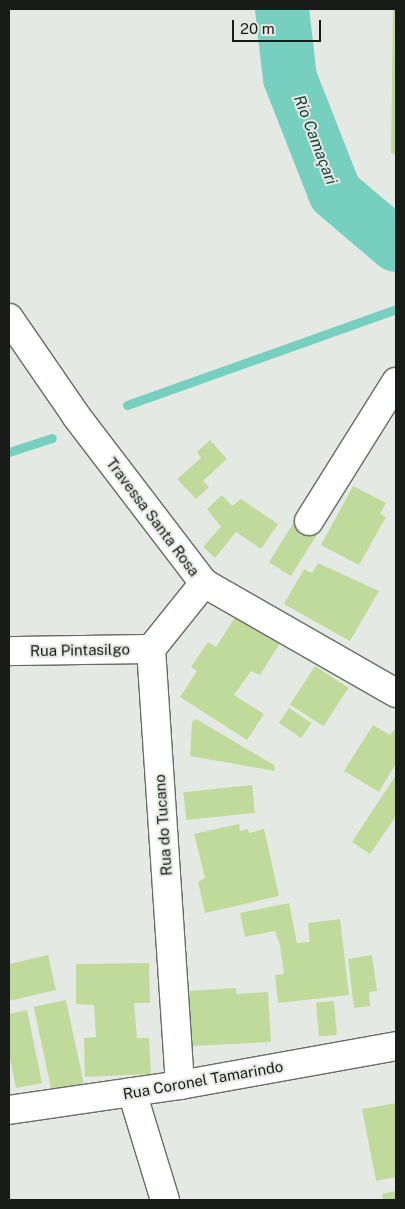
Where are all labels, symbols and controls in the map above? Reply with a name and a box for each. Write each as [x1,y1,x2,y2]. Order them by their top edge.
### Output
scale bar [235,10,324,42]
text: 20 m [240,20,275,37]
water label: Rio Camaçari [289,92,341,188]
street label: Travessa Santa Rosa [103,454,203,580]
street label: Rua Pintasilgo [30,640,130,660]
street label: Rua do Tucano [150,773,176,877]
street label: Rua Coronel Tamarindo [122,1057,284,1103]

